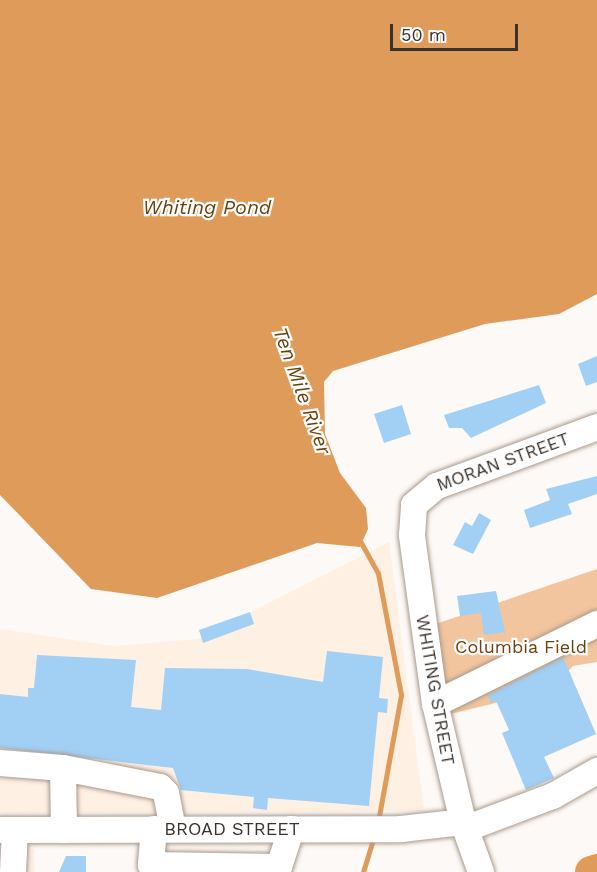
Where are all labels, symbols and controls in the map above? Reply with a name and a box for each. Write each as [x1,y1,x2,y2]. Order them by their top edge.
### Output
scale bar [393,12,520,50]
text: 50 m [401,24,446,45]
water label: Whiting Pond [143,195,271,219]
water label: Ten Mile River [268,324,336,458]
street label: MORAN STREET [434,428,572,496]
street label: WHITING STREET [411,613,459,767]
park label: Columbia Field [455,636,587,658]
street label: BROAD STREET [164,818,300,840]

